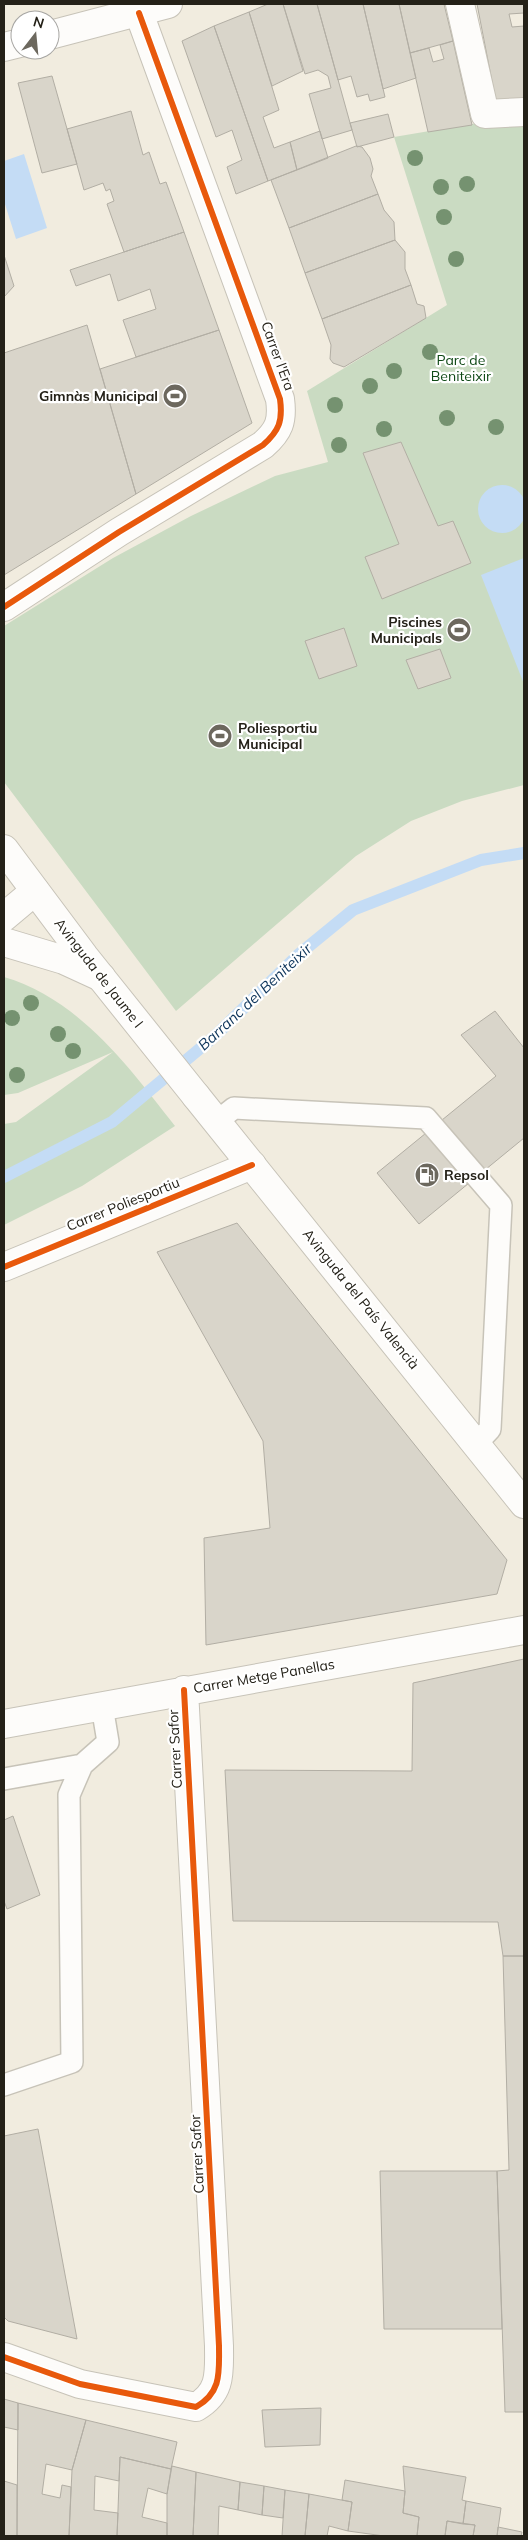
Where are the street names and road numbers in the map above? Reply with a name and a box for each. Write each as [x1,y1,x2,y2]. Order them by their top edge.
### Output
street label: Carrer l'Era [257,319,299,393]
street label: Avinguda de Jaume I [51,915,147,1031]
street label: Carrer Poliesportiu [64,1173,182,1235]
street label: Avinguda del País Valencià [299,1225,423,1373]
street label: Carrer Metge Panellas [192,1655,336,1697]
street label: Carrer Safor [164,1708,186,1789]
street label: Carrer Safor [186,2113,208,2194]

